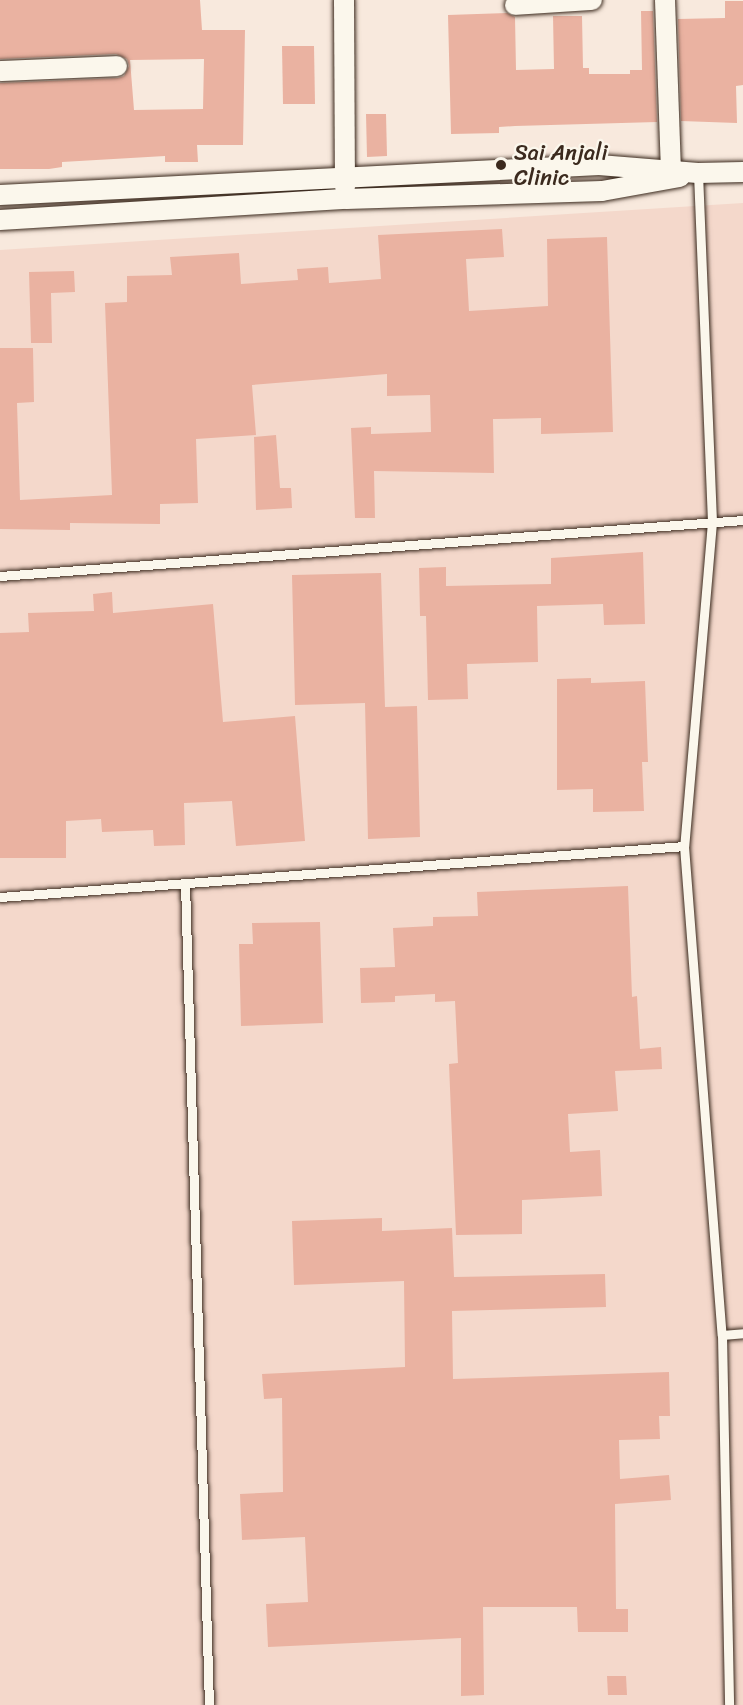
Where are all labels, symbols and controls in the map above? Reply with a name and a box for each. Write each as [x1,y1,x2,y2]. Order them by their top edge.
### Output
place label: Sai Anjali Clinic [514,139,607,190]
marker: Sai Anjali Clinic [492,156,510,174]

